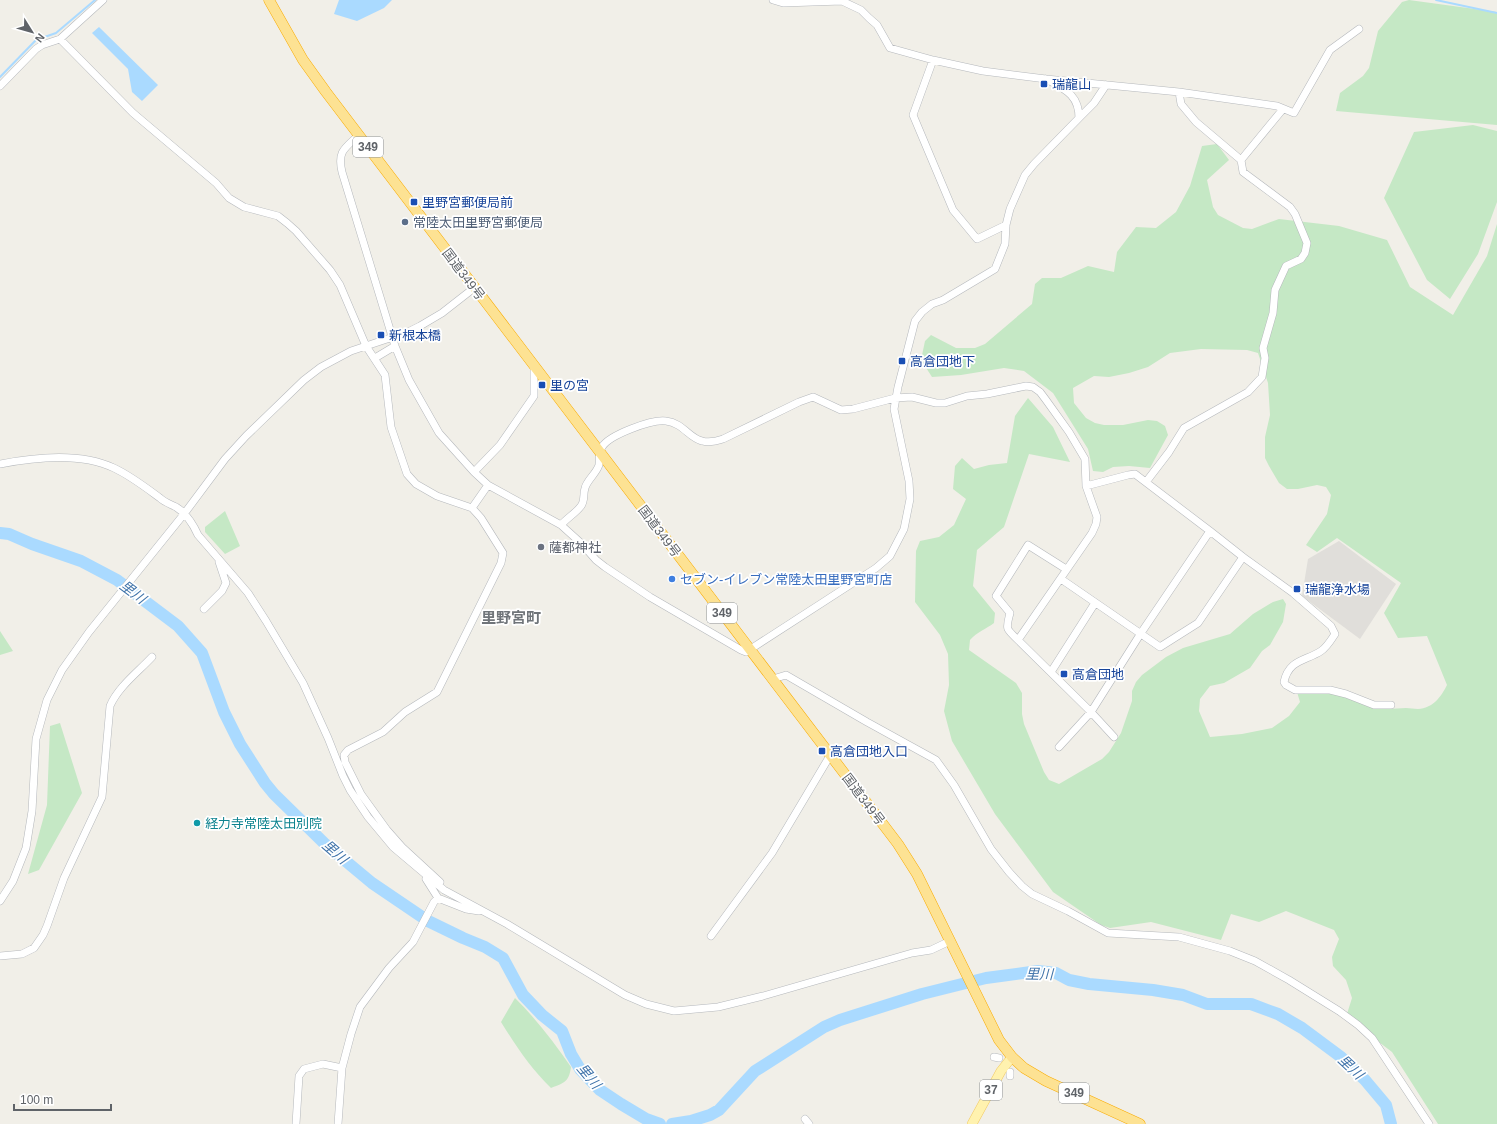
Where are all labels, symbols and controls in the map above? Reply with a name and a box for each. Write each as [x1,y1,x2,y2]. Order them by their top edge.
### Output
north arrow [12,12,52,52]
text: N [33,31,47,45]
place label: 瑞龍山 [1052,77,1091,92]
marker: 瑞龍山 [1039,79,1049,89]
road number: 349 [353,137,383,157]
place label: 里野宮郵便局前 [422,195,513,210]
marker: 里野宮郵便局前 [409,197,419,207]
place label: 常陸太田里野宮郵便局 [413,215,543,230]
marker: 常陸太田里野宮郵便局 [400,217,410,227]
street label: 国道349号 [439,246,488,303]
place label: 新根本橋 [389,328,441,343]
marker: 新根本橋 [376,330,386,340]
place label: 高倉団地下 [910,354,975,369]
marker: 高倉団地下 [897,356,907,366]
place label: 里の宮 [550,378,589,393]
marker: 里の宮 [537,380,547,390]
street label: 国道349号 [635,503,684,560]
place label: 薩都神社 [549,540,601,555]
marker: 薩都神社 [536,542,546,552]
place label: セブン-イレブン常陸太田里野宮町店 [680,572,892,587]
marker: セブン-イレブン常陸太田里野宮町店 [667,574,677,584]
water label: 里川 [117,577,151,608]
place label: 瑞龍浄水場 [1305,582,1370,597]
marker: 瑞龍浄水場 [1292,584,1302,594]
road number: 349 [707,603,737,623]
district label: 里野宮町 [481,609,541,626]
place label: 高倉団地 [1072,667,1124,682]
marker: 高倉団地 [1059,669,1069,679]
place label: 高倉団地入口 [830,744,908,759]
marker: 高倉団地入口 [817,746,827,756]
street label: 国道349号 [839,771,888,828]
place label: 経力寺常陸太田別院 [205,816,322,831]
marker: 経力寺常陸太田別院 [192,818,202,828]
water label: 里川 [319,837,352,869]
water label: 里川 [1025,966,1055,982]
water label: 里川 [1335,1052,1368,1084]
water label: 里川 [574,1060,605,1093]
road number: 37 [980,1080,1002,1100]
road number: 349 [1059,1083,1089,1103]
scale bar [14,1086,111,1112]
text: 100 m [20,1093,53,1107]

